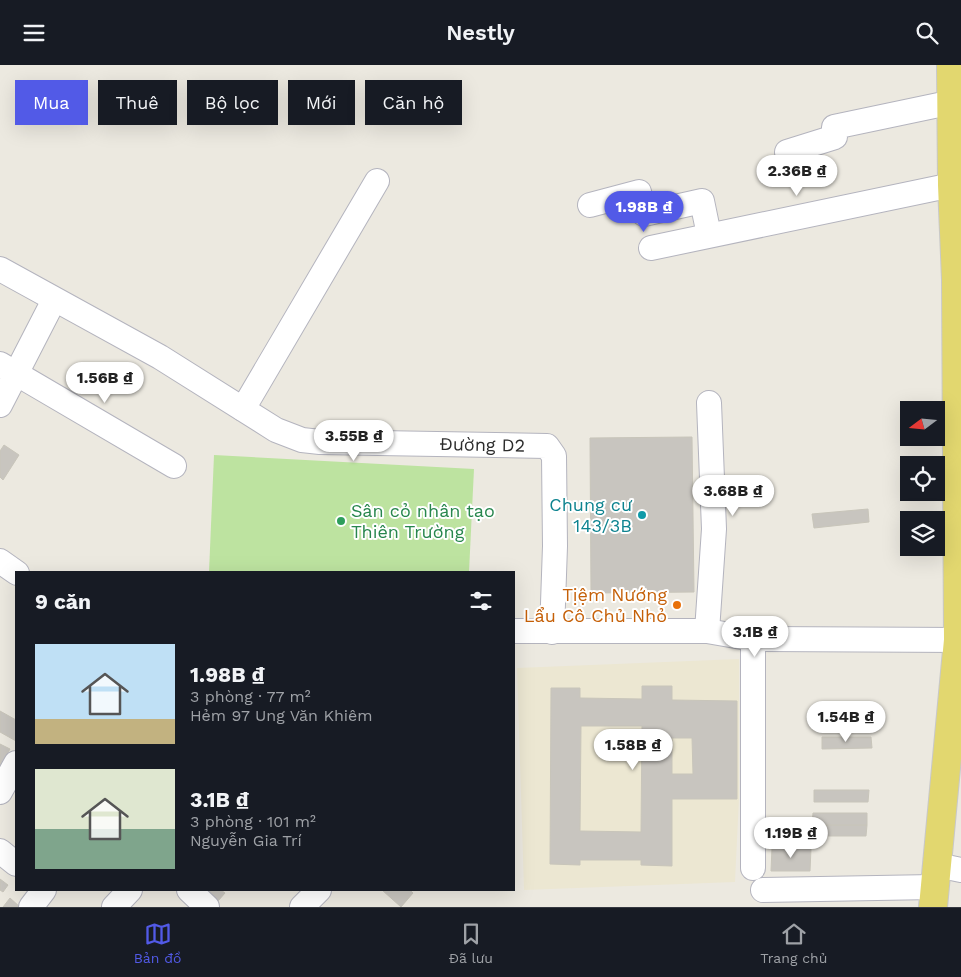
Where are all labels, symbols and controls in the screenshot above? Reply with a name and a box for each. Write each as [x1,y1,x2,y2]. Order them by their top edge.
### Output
icon: menu [20,19,48,47]
icon: search [913,19,941,47]
text: Nestly [446,20,515,45]
chip: Mua [15,80,88,125]
chip: Thuê [98,80,177,125]
chip: Bộ lọc [187,80,278,125]
chip: Mới [288,80,355,125]
chip: Căn hộ [365,80,462,125]
pin: 2.36B ₫ [751,155,843,197]
text: 2.36B ₫ [767,161,827,180]
pin: 1.98B ₫ [598,191,690,233]
text: 1.98B ₫ [615,197,673,216]
pin: 1.56B ₫ [59,361,151,404]
text: 1.56B ₫ [77,368,133,387]
north arrow [900,401,945,446]
map controls [900,401,945,556]
pin: 3.55B ₫ [308,419,400,462]
text: 3.55B ₫ [325,426,383,445]
street label: Đường D2 [439,433,525,456]
button: locate [900,456,945,501]
pin: 3.68B ₫ [687,475,779,517]
text: 3.68B ₫ [703,481,763,500]
place label: Chung cư 143/3B [549,494,633,536]
place label: Sân cỏ nhân tạo Thiên Trường [351,500,495,542]
marker: Chung cư 143/3B [636,509,648,521]
button: layers [900,511,945,556]
marker: Sân cỏ nhân tạo Thiên Trường [335,515,347,527]
place label: Tịệm Nướng Lẩu Cô Chủ Nhỏ [524,584,667,626]
icon: filters [467,587,495,615]
text: 9 căn [35,589,91,614]
marker: Tịệm Nướng Lẩu Cô Chủ Nhỏ [671,599,683,611]
pin: 3.1B ₫ [714,615,796,658]
text: 3.1B ₫ [732,622,778,641]
text: 1.98B ₫ [190,662,265,687]
icon: home [75,664,135,724]
text: 3 phòng · 77 m² [190,687,311,706]
pin: 1.54B ₫ [800,701,892,743]
text: Hẻm 97 Ung Văn Khiêm [190,706,373,725]
text: 1.54B ₫ [818,707,874,726]
pin: 1.58B ₫ [587,729,679,771]
text: 1.58B ₫ [605,735,661,754]
text: 3.1B ₫ [190,787,249,812]
icon: home [75,789,135,849]
text: 3 phòng · 101 m² [190,812,316,831]
pin: 1.19B ₫ [745,817,837,859]
text: 1.19B ₫ [765,823,817,842]
text: Nguyễn Gia Trí [190,831,302,850]
tab: Bản đồ [134,920,181,966]
tab: Đã lưu [449,920,493,966]
tab: Trang chủ [760,920,827,966]

